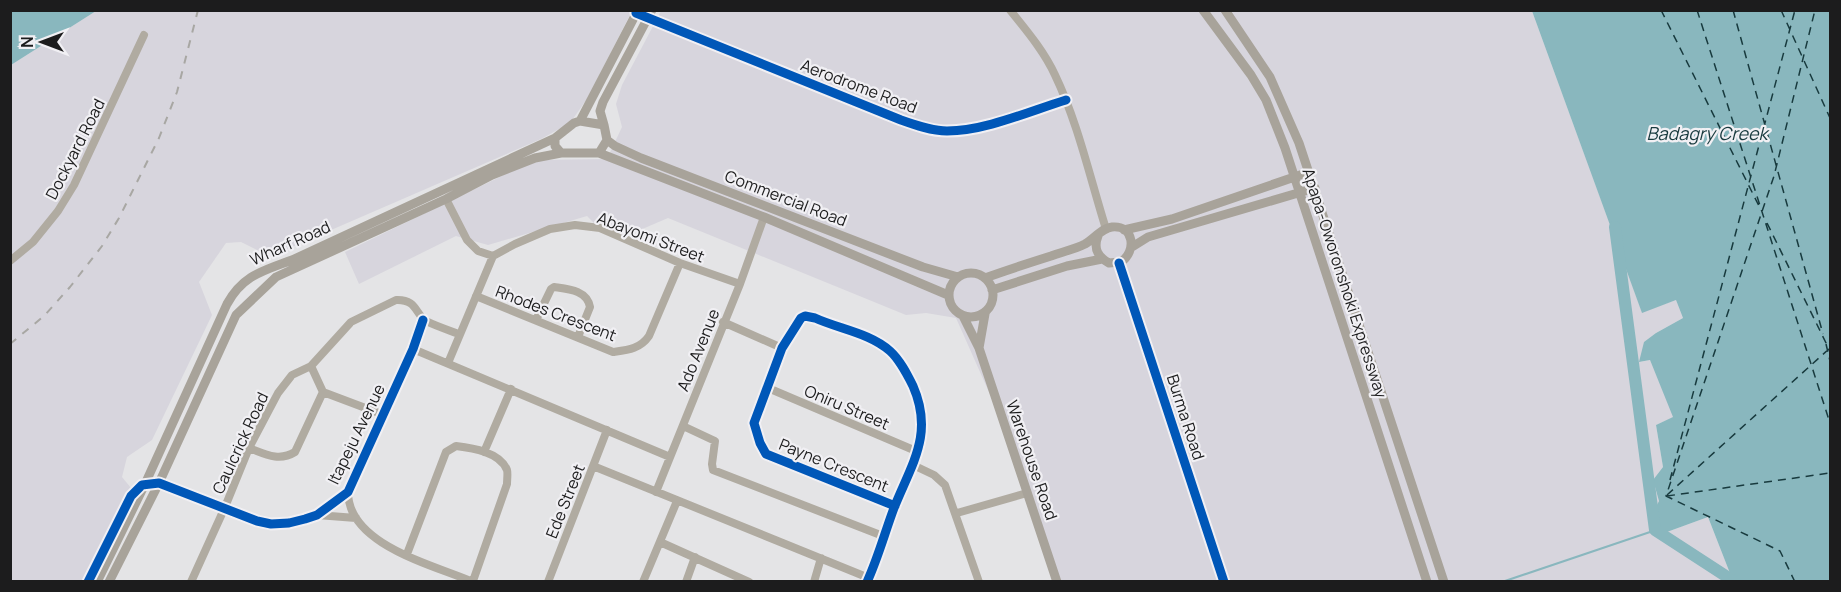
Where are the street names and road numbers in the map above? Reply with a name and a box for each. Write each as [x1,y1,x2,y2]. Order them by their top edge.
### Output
street label: Aerodrome Road [798,54,920,118]
street label: Dockyard Road [40,95,110,203]
street label: Commercial Road [722,165,850,231]
street label: Apapa-Oworonshoki Expressway [1297,165,1393,401]
street label: Abayomi Street [594,206,708,268]
street label: Wharf Road [246,215,334,271]
street label: Rhodes Crescent [492,280,620,346]
street label: Ado Avenue [671,306,725,394]
street label: Burma Road [1162,371,1210,463]
street label: Oniru Street [801,379,893,435]
street label: Itapeju Avenue [322,380,390,488]
street label: Caulcrick Road [207,389,273,497]
street label: Warehouse Road [1001,397,1063,523]
street label: Payne Crescent [776,433,892,497]
street label: Ede Street [540,461,590,541]

